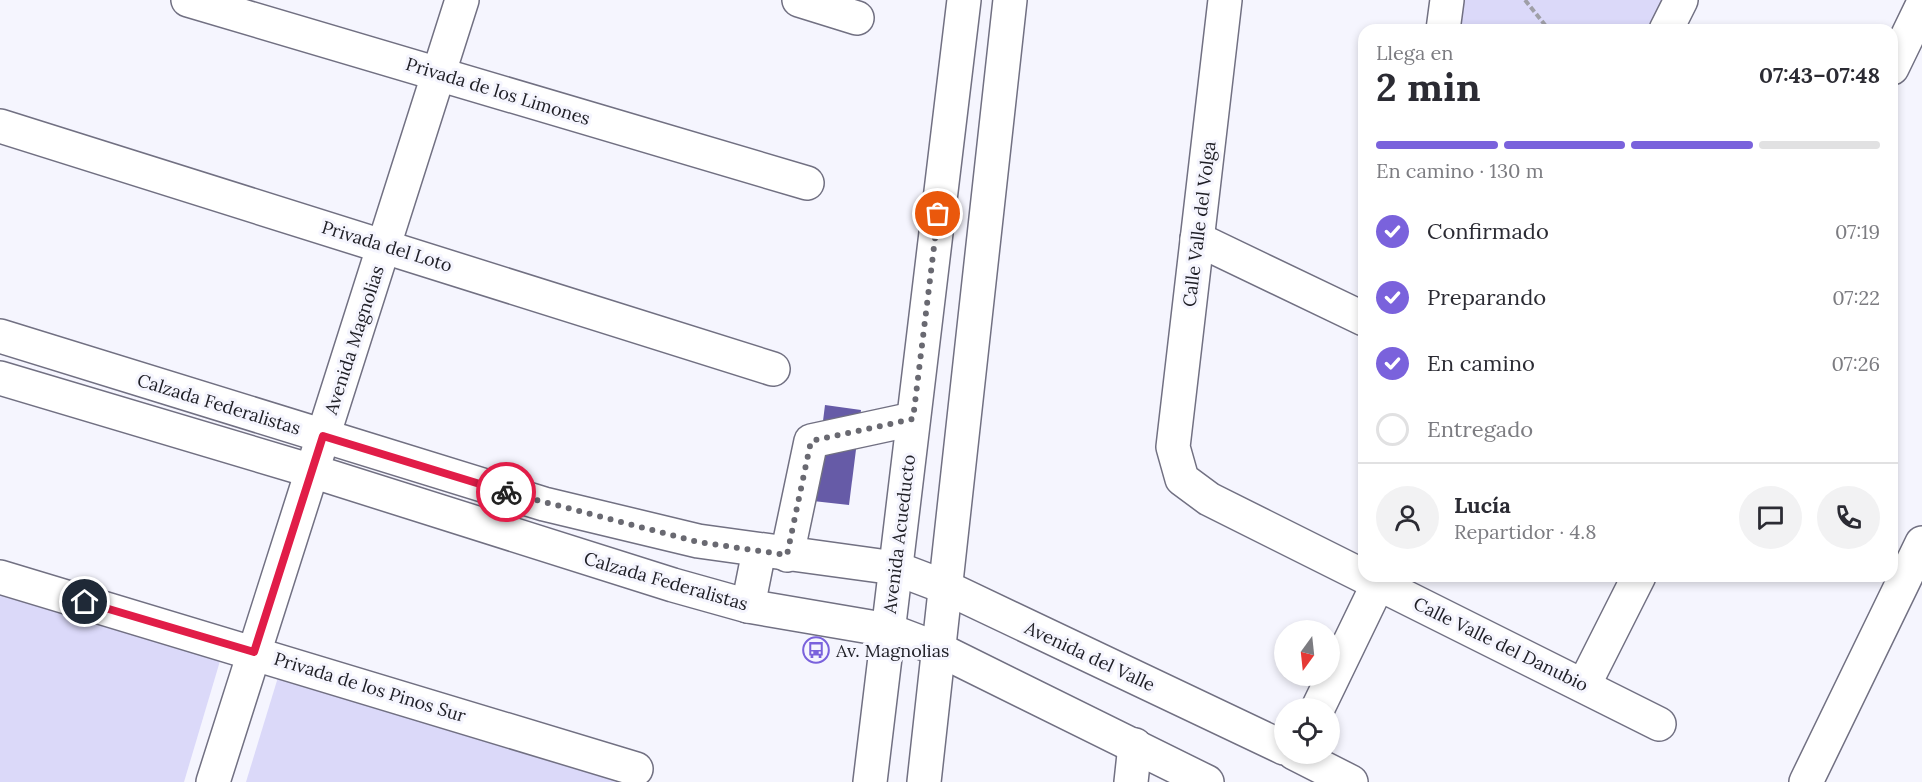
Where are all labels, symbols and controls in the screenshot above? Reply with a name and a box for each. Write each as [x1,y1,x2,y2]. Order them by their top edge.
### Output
text: Llega en [1376,40,1453,65]
street label: Privada de los Limones [403,52,593,130]
text: 07:43–07:48 [1759,61,1880,89]
text: 2 min [1376,62,1481,112]
street label: Calle Valle del Volga [1177,140,1221,308]
text: En camino · 130 m [1376,158,1544,183]
pin [912,188,963,239]
icon: bag [921,197,954,230]
street label: Privada del Loto [319,215,455,277]
icon: check [1376,215,1409,248]
text: Confirmado [1427,217,1549,245]
text: 07:19 [1835,219,1880,244]
street label: Avenida Magnolias [319,263,389,418]
icon: check [1376,281,1409,314]
text: Preparando [1427,283,1546,311]
text: 07:22 [1832,285,1880,310]
icon: check [1376,347,1409,380]
text: En camino [1427,349,1535,377]
text: 07:26 [1832,351,1880,376]
street label: Calzada Federalistas [135,368,303,440]
text: Entregado [1427,415,1533,443]
street label: Avenida Acueducto [878,453,920,616]
courier [476,462,536,522]
icon: bike [490,476,523,509]
button: person [1376,486,1439,549]
button: chat [1739,486,1802,549]
button: phone [1817,486,1880,549]
text: Lucía [1454,491,1511,519]
text: Repartidor · 4.8 [1454,519,1597,544]
street label: Calzada Federalistas [581,547,751,615]
pin [59,576,110,627]
icon: home [68,585,101,618]
street label: Calle Valle del Danubio [1410,592,1592,696]
street label: Avenida del Valle [1020,615,1159,696]
north arrow [1274,620,1340,686]
map controls [1274,620,1340,764]
bus stop icon: Av. Magnolias [801,635,831,665]
place label: Av. Magnolias [835,639,949,662]
street label: Privada de los Pinos Sur [271,647,469,727]
button: locate [1274,698,1340,764]

